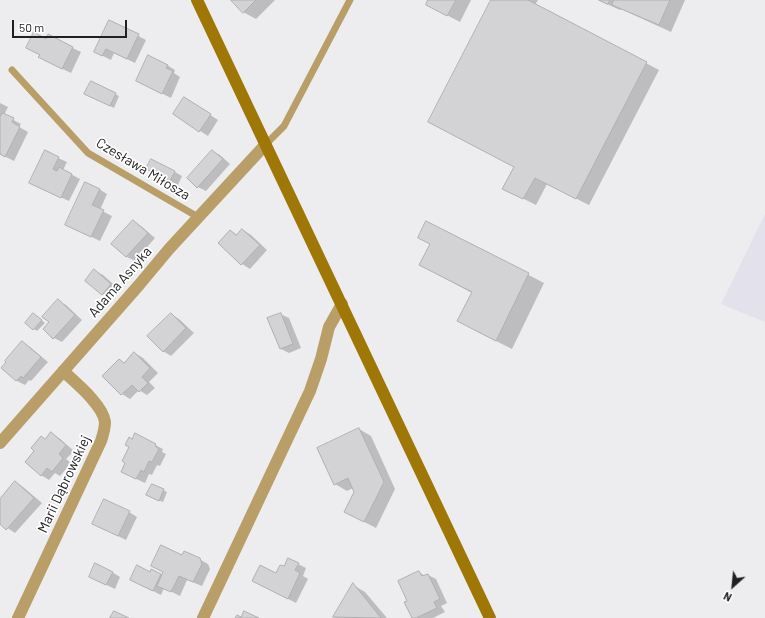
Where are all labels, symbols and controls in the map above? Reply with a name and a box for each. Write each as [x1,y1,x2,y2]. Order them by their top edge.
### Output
scale bar [14,12,129,38]
text: 50 m [19,20,44,34]
street label: Czesława Miłosza [93,134,193,204]
street label: Adama Asnyka [85,243,155,321]
street label: Marii Dąbrowskiej [34,433,94,535]
north arrow [713,566,753,606]
text: N [721,590,734,605]

